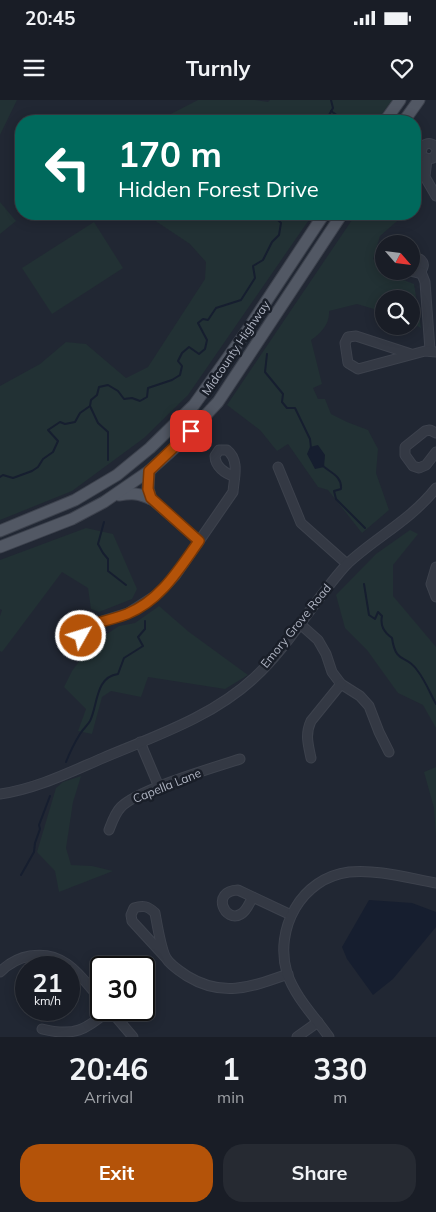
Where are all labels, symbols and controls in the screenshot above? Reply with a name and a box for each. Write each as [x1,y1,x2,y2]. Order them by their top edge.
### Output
text: 20:45 [25,6,75,30]
icon: menu [20,54,48,82]
text: Turnly [186,54,250,82]
icon: heart [388,54,416,82]
text: 170 m [118,132,222,176]
icon: left [35,135,100,200]
text: Hidden Forest Drive [118,175,319,203]
north arrow [375,235,420,280]
map controls [375,235,420,335]
button: search [375,290,420,335]
street label: Midcounty Highway [198,297,273,398]
pin [170,410,212,452]
icon: arrive [177,417,205,445]
street label: Emory Grove Road [257,581,334,671]
position arrow [54,609,106,661]
street label: Capella Lane [130,765,203,806]
speed limit sign: 30 [90,956,155,1021]
text: 21 [32,967,63,998]
text: km/h [34,993,61,1008]
text: 20:46 [69,1050,148,1088]
text: 1 [222,1050,240,1088]
text: 330 [313,1050,367,1088]
text: Arrival [84,1087,133,1107]
text: min [217,1087,244,1107]
text: m [333,1087,347,1107]
button: Exit [20,1144,213,1202]
button: Share [223,1144,416,1202]

